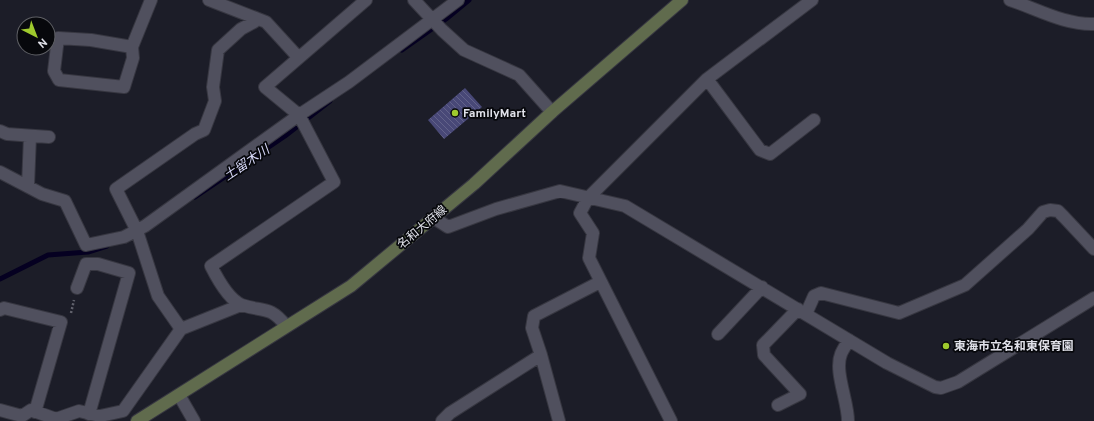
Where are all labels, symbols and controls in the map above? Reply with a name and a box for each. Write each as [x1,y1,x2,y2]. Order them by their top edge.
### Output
north arrow [16,16,56,56]
text: N [34,35,50,51]
place label: FamilyMart [463,106,526,122]
marker: FamilyMart [450,108,460,118]
water label: 土留木川 [221,141,275,185]
street label: 名和大府線 [395,202,451,253]
place label: 東海市立名和東保育園 [954,339,1074,355]
marker: 東海市立名和東保育園 [941,341,951,351]

